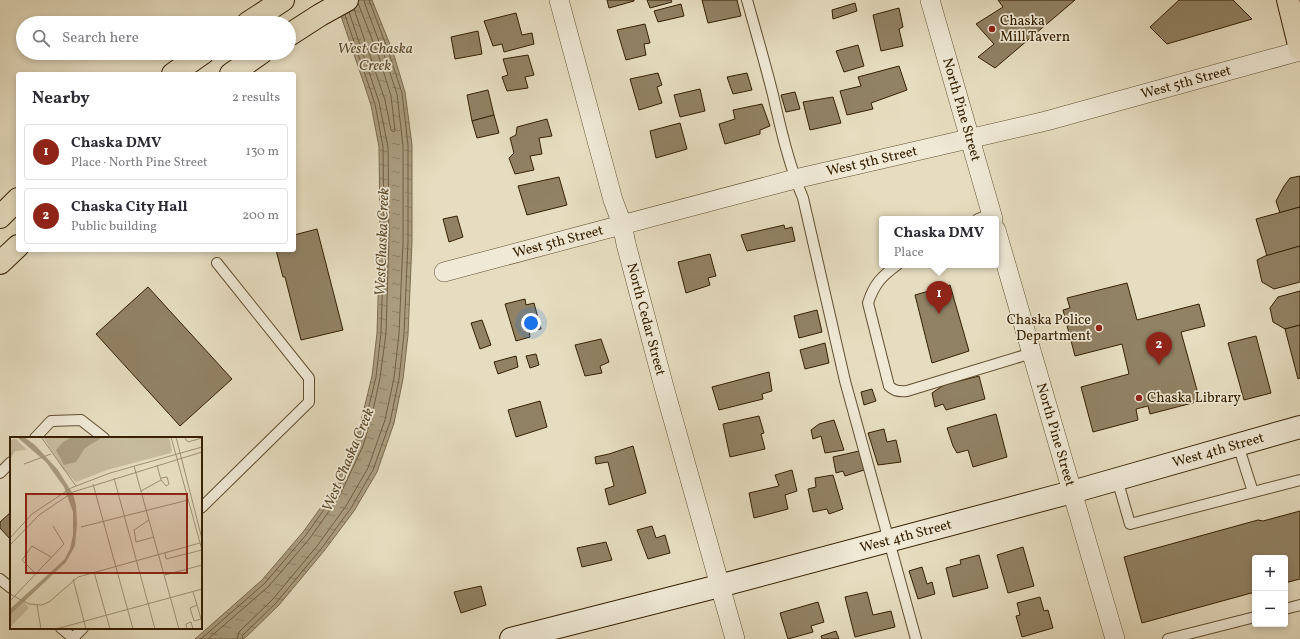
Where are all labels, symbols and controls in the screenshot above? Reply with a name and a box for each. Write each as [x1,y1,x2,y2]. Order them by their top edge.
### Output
place label: Chaska Mill Tavern [1000,12,1070,47]
search box [16,16,296,60]
marker: Chaska Mill Tavern [987,24,997,34]
icon: search [30,27,52,49]
text: Search here [62,28,139,49]
water label: West Chaska Creek [337,39,413,77]
street label: North Pine Street [938,56,985,164]
street label: West 5th Street [1139,61,1233,104]
text: Nearby [32,87,90,110]
text: 2 results [232,89,280,107]
text: Chaska DMV [71,133,161,154]
street label: West 5th Street [824,142,919,181]
text: 1 [43,143,49,161]
text: 130 m [246,143,279,161]
text: Place · North Pine Street [71,154,208,172]
water label: WestChaska Creek [371,188,395,296]
text: Chaska City Hall [71,197,188,218]
text: 2 [43,207,49,225]
text: 200 m [242,207,279,225]
popup [879,216,999,268]
text: Public building [71,218,157,236]
street label: West 5th Street [511,221,605,263]
text: Chaska DMV [894,223,984,244]
text: Place [894,244,924,262]
street label: North Cedar Street [622,261,670,378]
pin: 1 [926,281,952,314]
place label: Chaska Police Department [1007,311,1091,346]
your location [521,313,541,333]
marker: Chaska Police Department [1094,323,1104,333]
pin: 2 [1146,332,1172,365]
street label: North Pine Street [1031,381,1080,488]
place label: Chaska Library [1147,389,1241,408]
marker: Chaska Library [1134,393,1144,403]
water label: West Chaska Creek [318,405,380,515]
street label: West 4th Street [1170,428,1266,472]
inset map [10,437,202,629]
street label: West 4th Street [858,515,954,558]
map controls [1252,555,1288,627]
button: + [1252,555,1288,591]
button: − [1252,591,1288,627]

